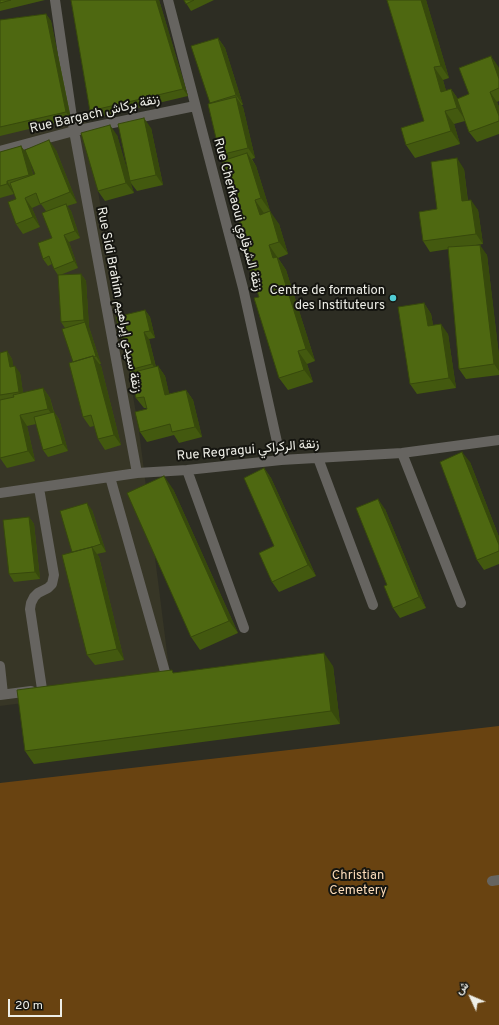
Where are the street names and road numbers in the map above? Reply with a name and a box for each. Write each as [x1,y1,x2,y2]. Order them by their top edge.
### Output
street label: Rue Bargach زنقة بركاش [28,92,162,138]
street label: Rue Cherkaoui زنقة الشرقاوي [209,137,265,293]
street label: Rue Sidi Brahim زنقة سيدي إبراهيم [92,206,144,394]
street label: Rue Regragui زنقة الركراكي [176,437,320,465]

